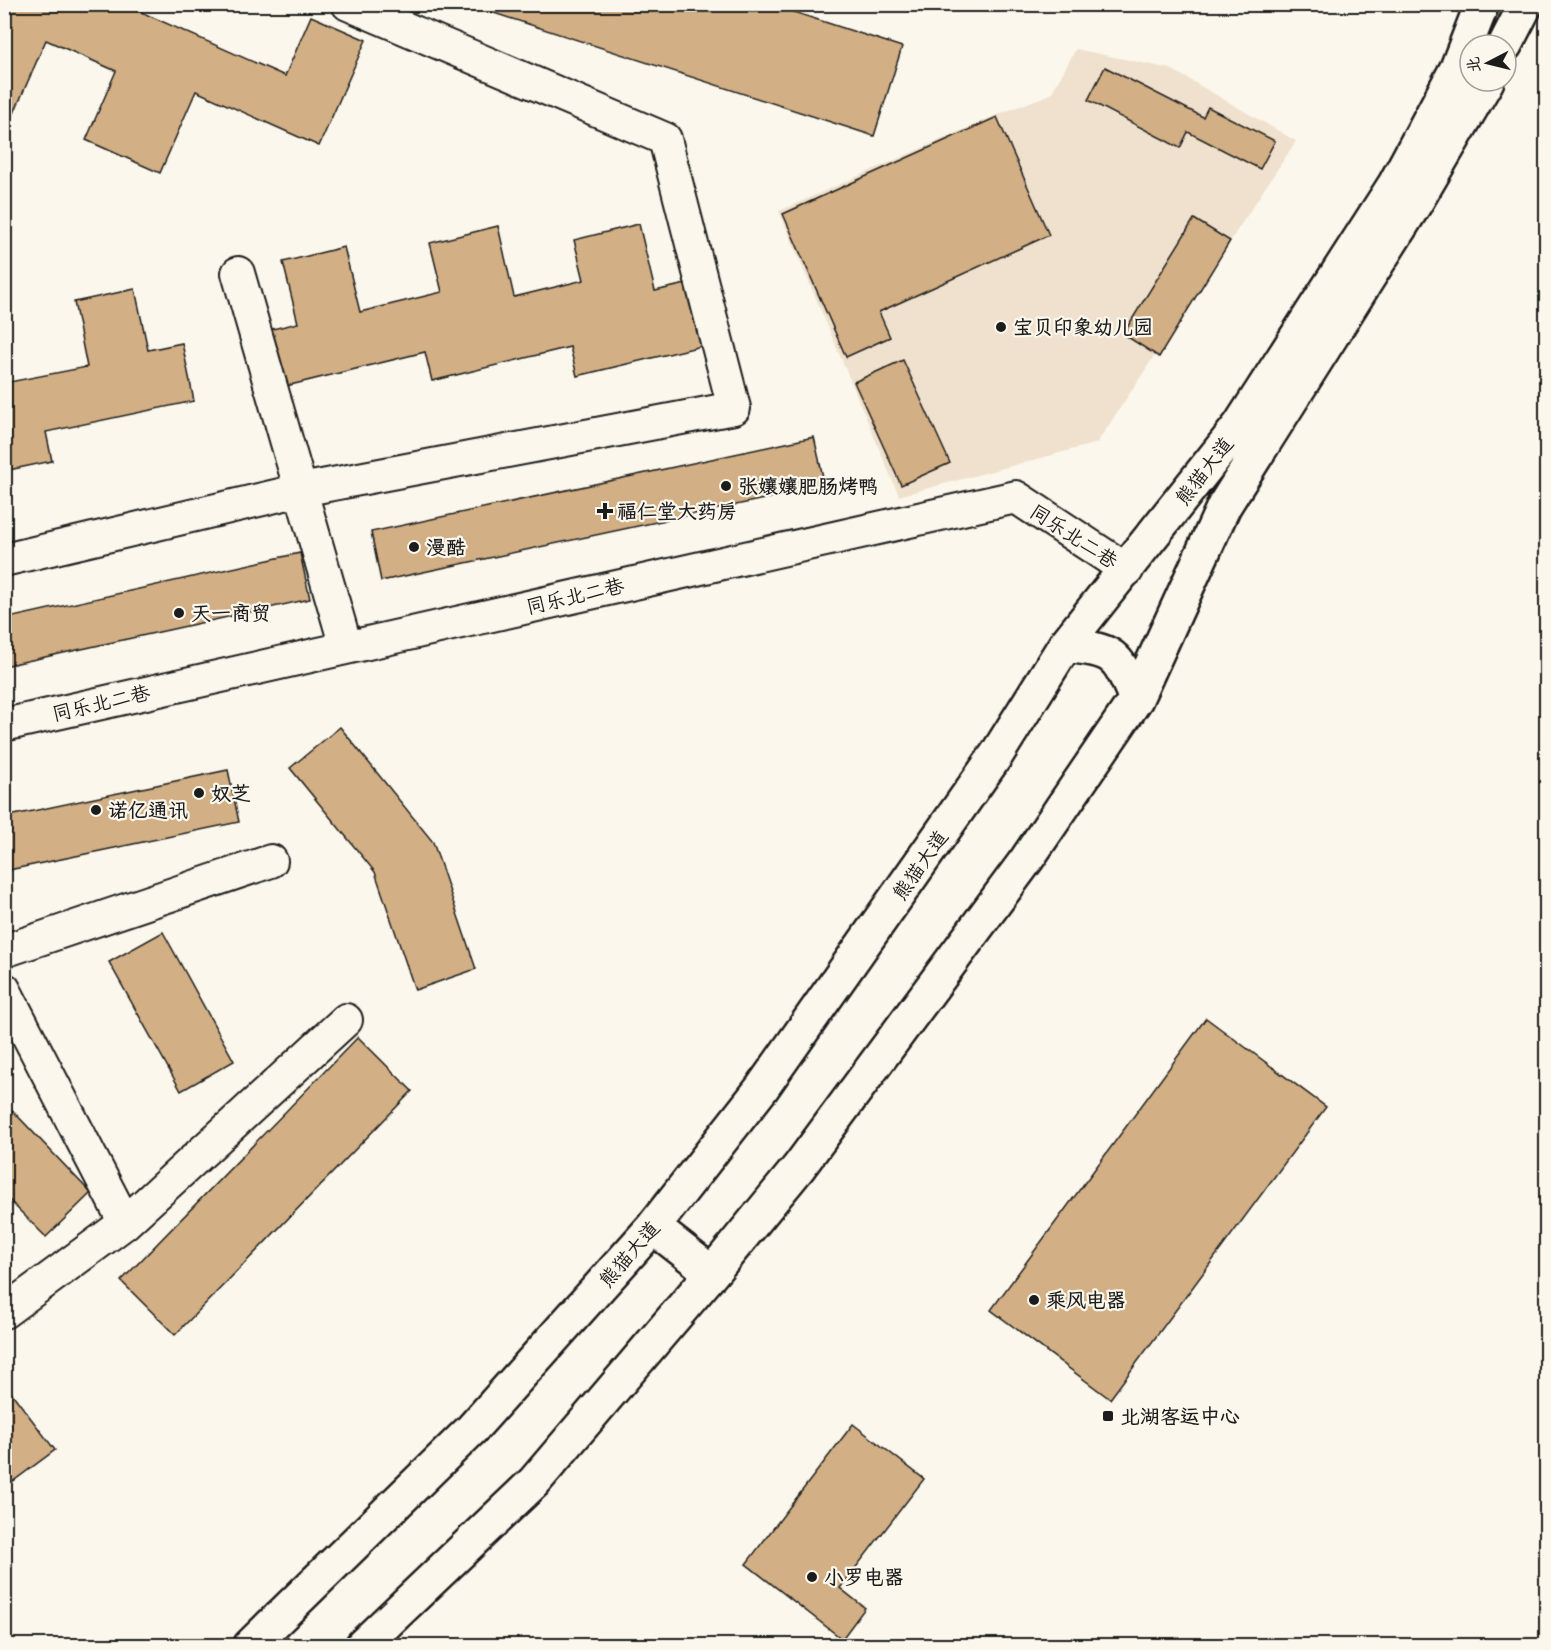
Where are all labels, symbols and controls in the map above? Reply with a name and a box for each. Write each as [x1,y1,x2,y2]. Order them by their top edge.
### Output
north arrow [1458,33,1518,93]
text: 北 [1463,56,1484,74]
place label: 宝贝印象幼儿园 [1013,315,1153,339]
marker: 宝贝印象幼儿园 [994,320,1008,334]
street label: 熊猫大道 [1170,432,1238,510]
place label: 张孃孃肥肠烤鸭 [738,474,878,498]
marker: 张孃孃肥肠烤鸭 [719,479,733,493]
place label: 福仁堂大药房 [617,499,737,523]
street label: 同乐北二巷 [1026,499,1123,574]
marker: 福仁堂大药房 [598,504,612,518]
place label: 漫酷 [426,535,466,559]
marker: 漫酷 [407,540,421,554]
street label: 同乐北二巷 [524,573,627,619]
place label: 天一商贸 [191,601,271,625]
marker: 天一商贸 [172,606,186,620]
street label: 同乐北二巷 [50,680,153,726]
place label: 奴芝 [211,781,251,805]
marker: 奴芝 [192,786,206,800]
place label: 诺亿通讯 [108,798,188,822]
marker: 诺亿通讯 [89,803,103,817]
street label: 熊猫大道 [887,825,953,905]
street label: 熊猫大道 [594,1216,664,1292]
place label: 乘风电器 [1046,1288,1126,1312]
marker: 乘风电器 [1027,1293,1041,1307]
place label: 北湖客运中心 [1120,1404,1240,1428]
marker: 北湖客运中心 [1101,1409,1115,1423]
place label: 小罗电器 [824,1565,904,1589]
marker: 小罗电器 [805,1570,819,1584]

